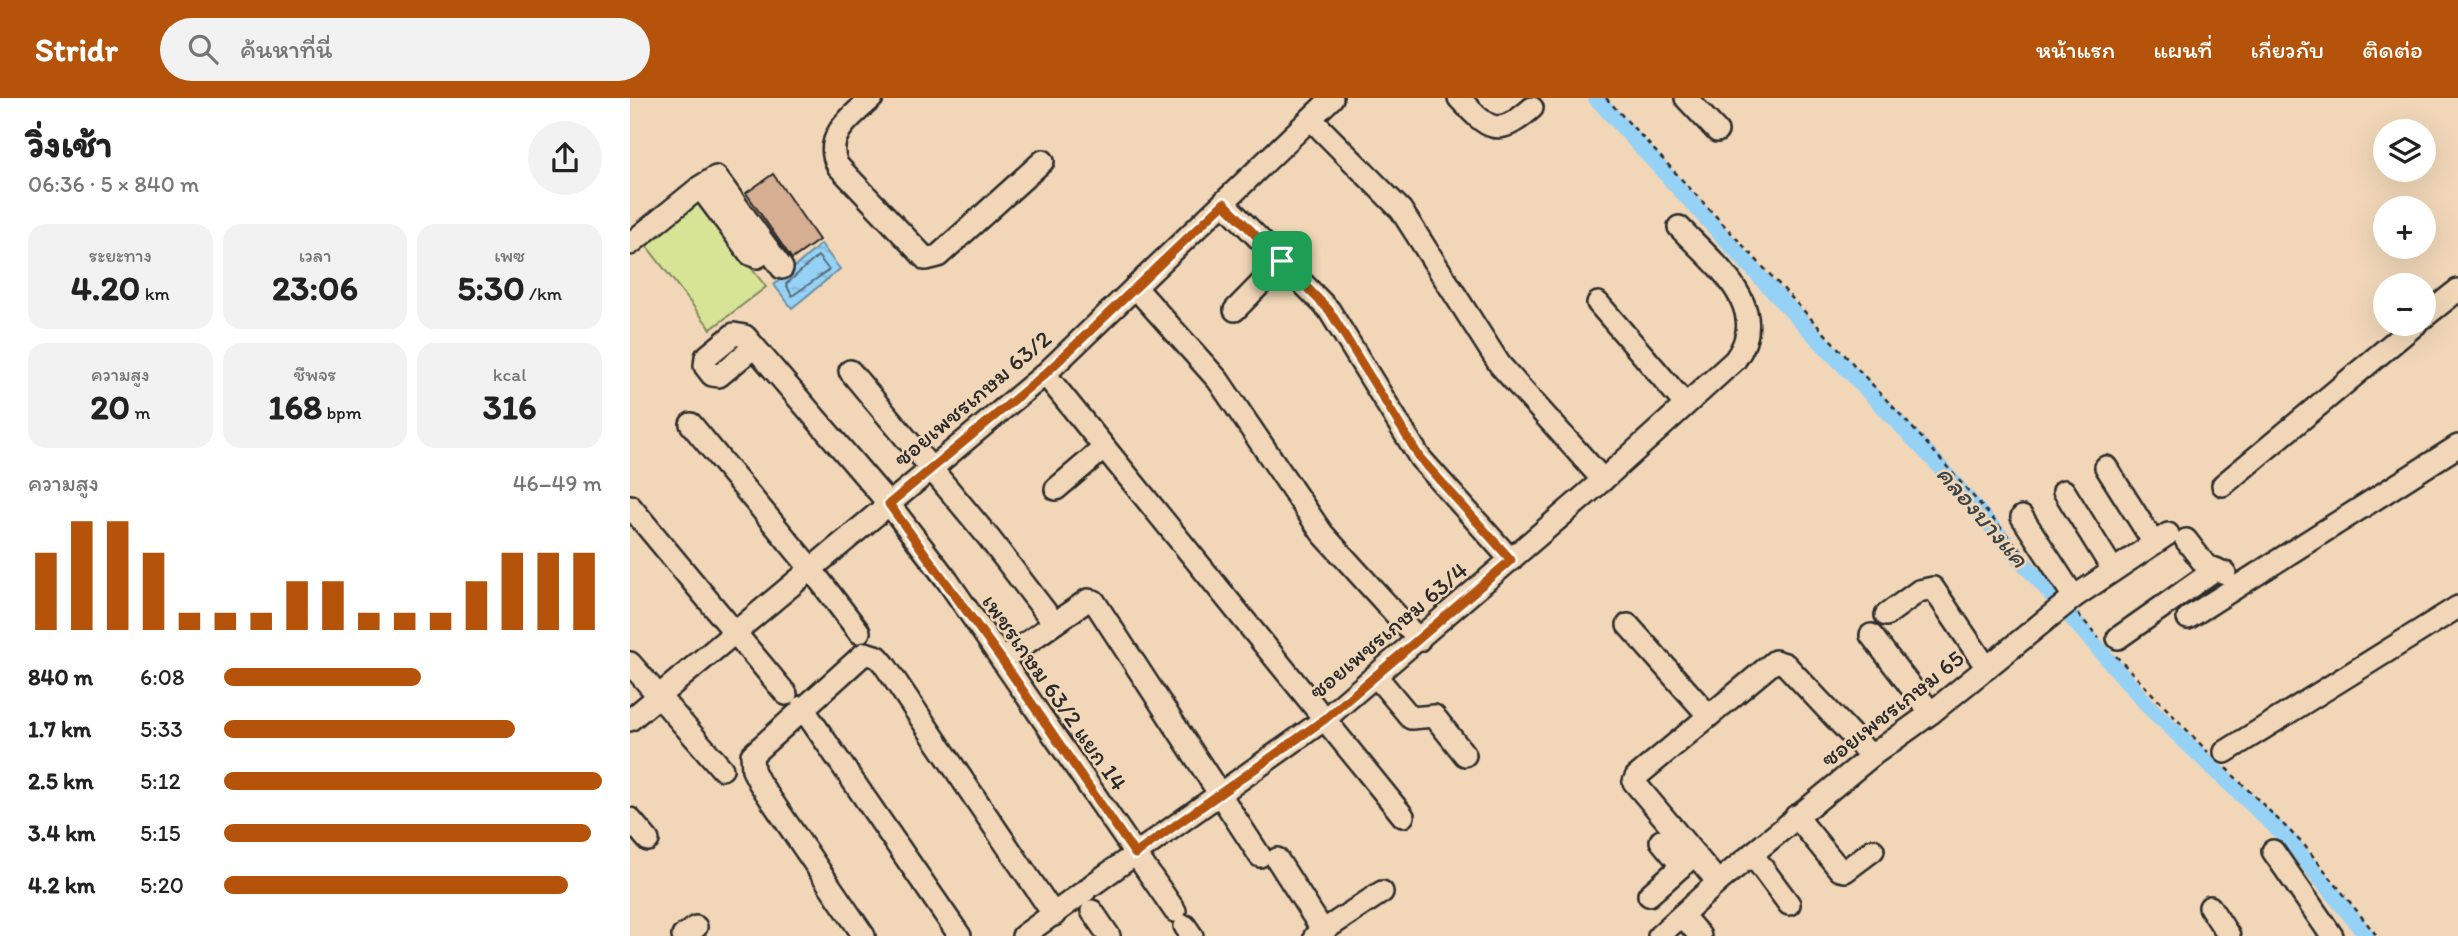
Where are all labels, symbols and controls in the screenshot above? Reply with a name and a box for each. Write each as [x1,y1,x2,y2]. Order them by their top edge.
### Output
search box [160,18,650,81]
text: Stridr [35,30,118,69]
icon: search [184,30,222,68]
text: ค้นหาที่นี่ [240,33,332,65]
text: หน้าแรก [2036,35,2115,64]
text: แผนที่ [2153,35,2212,64]
text: เกี่ยวกับ [2250,35,2324,64]
text: ติดต่อ [2362,35,2423,64]
map controls [2373,119,2436,336]
button: layers [2373,119,2436,182]
text: วิ่งเช้า [28,121,112,167]
button: share [528,121,602,195]
text: 06:36 · 5 × 840 m [28,170,199,198]
button: + [2373,196,2436,259]
pin [1252,231,1312,291]
icon: arrive [1263,242,1301,280]
text: ระยะทาง [89,244,152,267]
text: เวลา [299,244,331,267]
text: เพซ [494,244,525,267]
text: 4.20 [71,267,140,309]
text: 23:06 [272,267,358,309]
text: 5:30 [457,267,525,309]
button: − [2373,273,2436,336]
text: km [140,282,170,305]
text: /km [525,282,562,305]
street label: ซอยเพชรเกษม 63/2 [887,323,1057,472]
text: ความสูง [91,363,150,386]
text: ชีพจร [294,363,336,386]
text: kcal [493,363,527,386]
text: 20 [90,386,130,428]
text: 168 [268,386,322,428]
text: 316 [483,386,537,428]
text: m [130,401,150,424]
text: bpm [322,401,362,424]
water label: คลองบางแค [1930,458,2037,575]
text: ความสูง [28,469,99,497]
text: 46–49 m [513,469,602,497]
street label: ซอยเพชรเกษม 63/4 [1303,555,1473,705]
street label: เพชรเกษม 63/2 แยก 14 [976,588,1134,796]
street label: ซอยเพชรเกษม 65 [1815,643,1969,773]
text: 840 m [28,663,93,691]
text: 6:08 [140,663,185,691]
text: 1.7 km [28,715,91,743]
text: 5:33 [140,715,183,743]
text: 2.5 km [28,767,93,795]
text: 5:12 [140,767,180,795]
text: 3.4 km [28,819,96,847]
text: 5:15 [140,819,180,847]
text: 4.2 km [28,871,95,899]
text: 5:20 [140,871,184,899]

